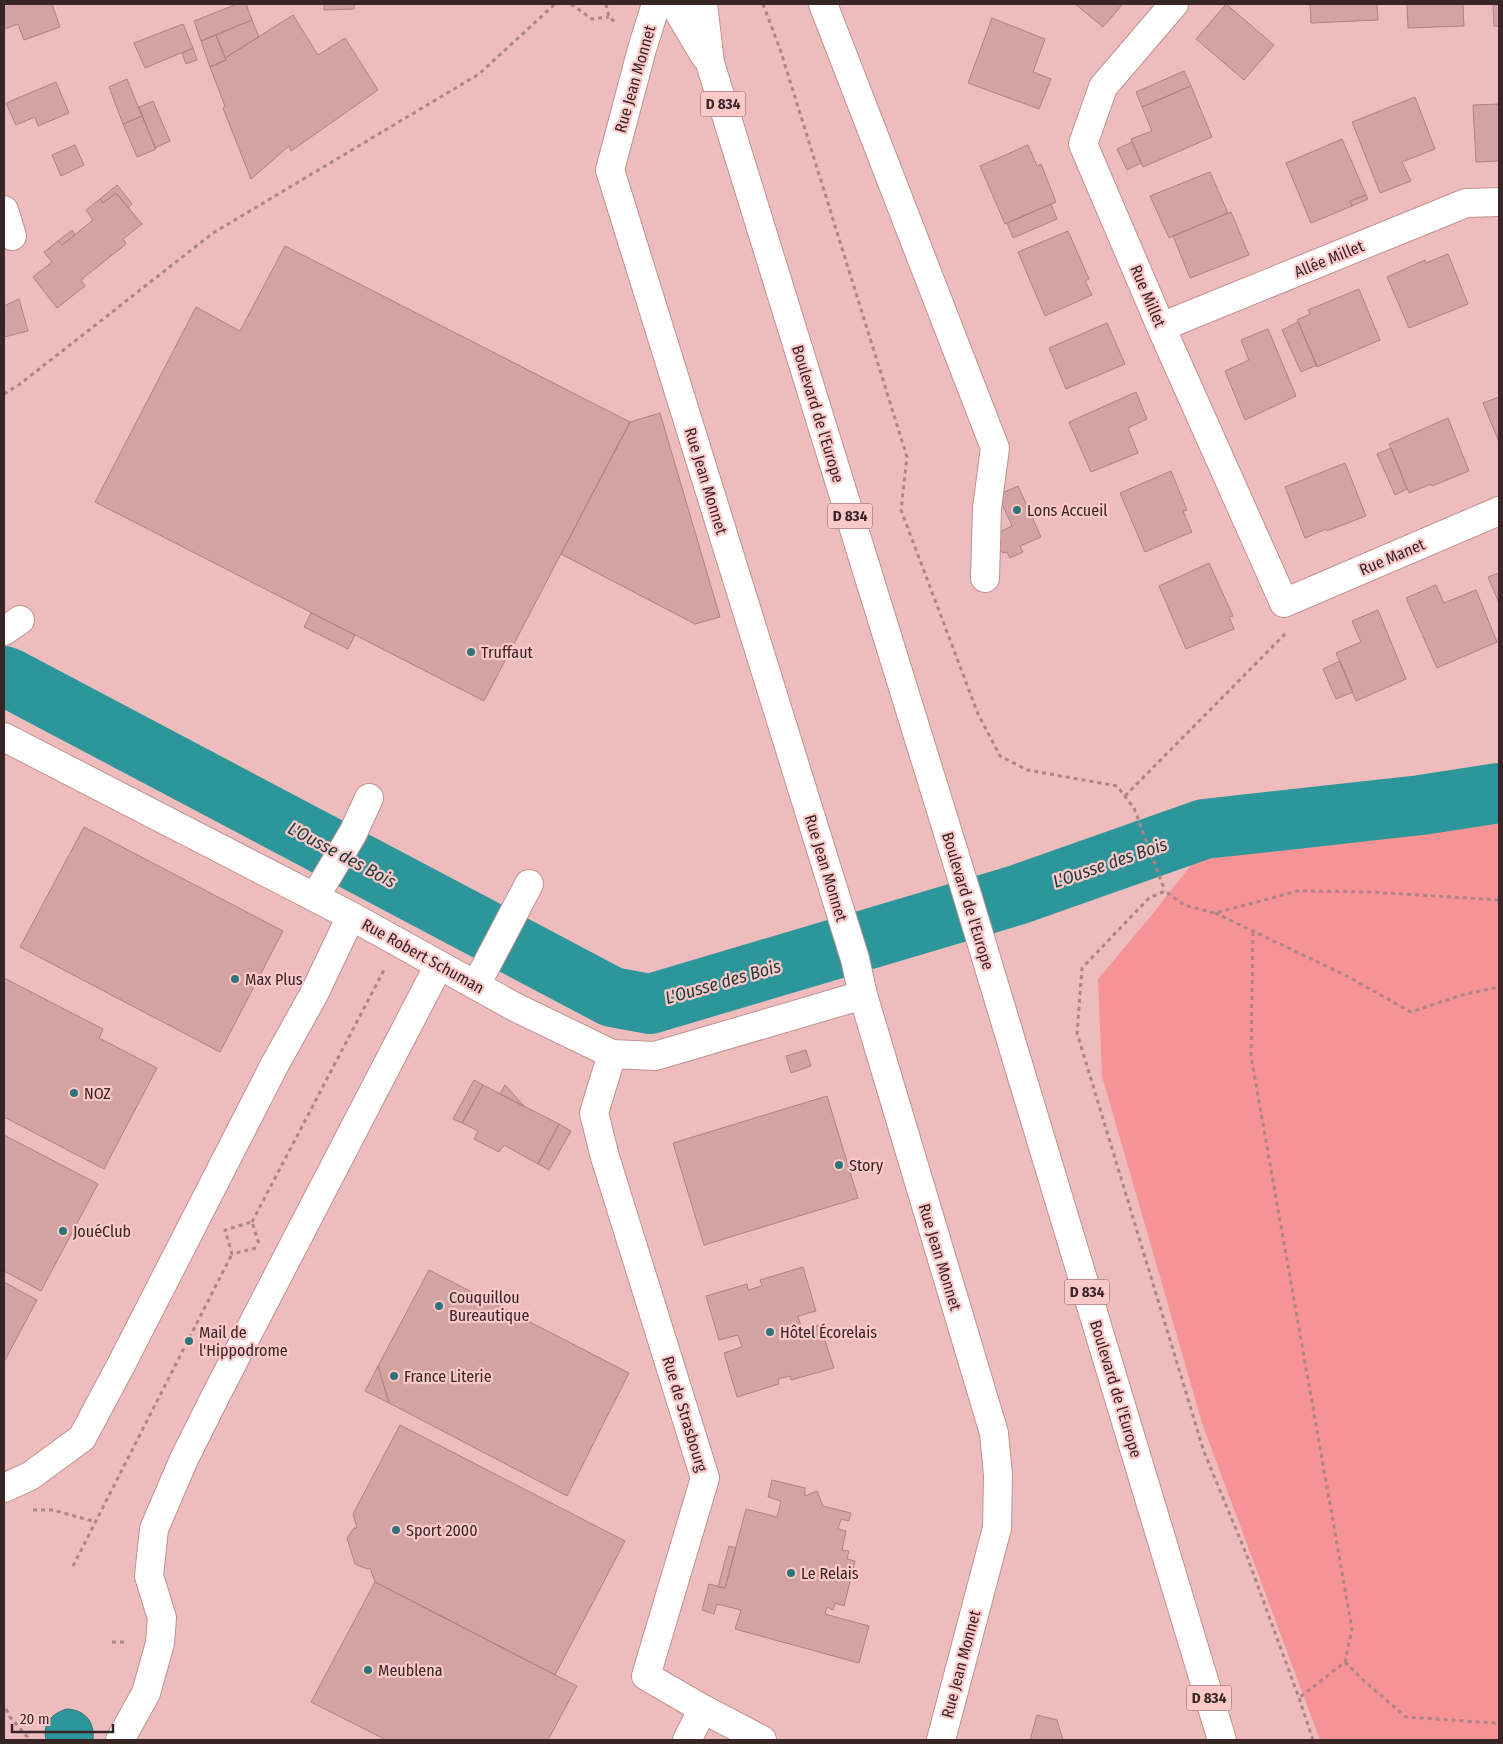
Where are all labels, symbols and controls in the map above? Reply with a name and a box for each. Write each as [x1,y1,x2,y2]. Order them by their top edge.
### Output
street label: Rue Jean Monnet [611,22,660,135]
road number: D 834 [700,92,746,116]
street label: Allée Millet [1291,236,1367,282]
street label: Rue Millet [1126,262,1170,331]
street label: Boulevard de l'Europe [788,343,848,485]
street label: Rue Jean Monnet [681,425,731,537]
place label: Lons Accueil [1027,501,1107,520]
road number: D 834 [828,504,872,528]
marker: Lons Accueil [1011,504,1023,516]
street label: Rue Manet [1356,534,1428,579]
place label: Truffaut [481,643,534,662]
marker: Truffaut [465,646,477,658]
street label: Rue Jean Monnet [801,812,851,924]
water label: L'Ousse des Bois [284,817,400,893]
street label: Boulevard de l'Europe [938,830,998,972]
water label: L'Ousse des Bois [1050,833,1170,893]
street label: Rue Robert Schuman [359,915,487,997]
water label: L'Ousse des Bois [663,955,784,1009]
place label: Max Plus [245,970,303,989]
marker: Max Plus [229,973,241,985]
place label: NOZ [84,1084,111,1103]
marker: NOZ [68,1087,80,1099]
place label: Story [849,1156,884,1175]
marker: Story [833,1159,845,1171]
street label: Rue Jean Monnet [915,1201,965,1313]
place label: JouéClub [73,1222,131,1241]
marker: JouéClub [57,1225,69,1237]
road number: D 834 [1064,1280,1110,1304]
place label: Couquillou Bureautique [449,1288,529,1325]
marker: Couquillou Bureautique [433,1300,445,1312]
street label: Boulevard de l'Europe [1086,1318,1146,1460]
place label: Mail de l'Hippodrome [199,1323,288,1360]
place label: Hôtel Écorelais [780,1323,877,1342]
marker: Hôtel Écorelais [764,1326,776,1338]
marker: Mail de l'Hippodrome [183,1335,195,1347]
street label: Rue de Strasbourg [658,1354,712,1475]
place label: France Literie [404,1367,492,1386]
marker: France Literie [388,1370,400,1382]
place label: Sport 2000 [406,1521,478,1540]
marker: Sport 2000 [390,1524,402,1536]
place label: Le Relais [801,1564,859,1583]
marker: Le Relais [785,1567,797,1579]
street label: Rue Jean Monnet [937,1607,985,1720]
place label: Meublena [378,1661,443,1680]
marker: Meublena [362,1664,374,1676]
road number: D 834 [1186,1686,1232,1710]
scale bar [12,1702,114,1734]
text: 20 m [20,1710,50,1728]

